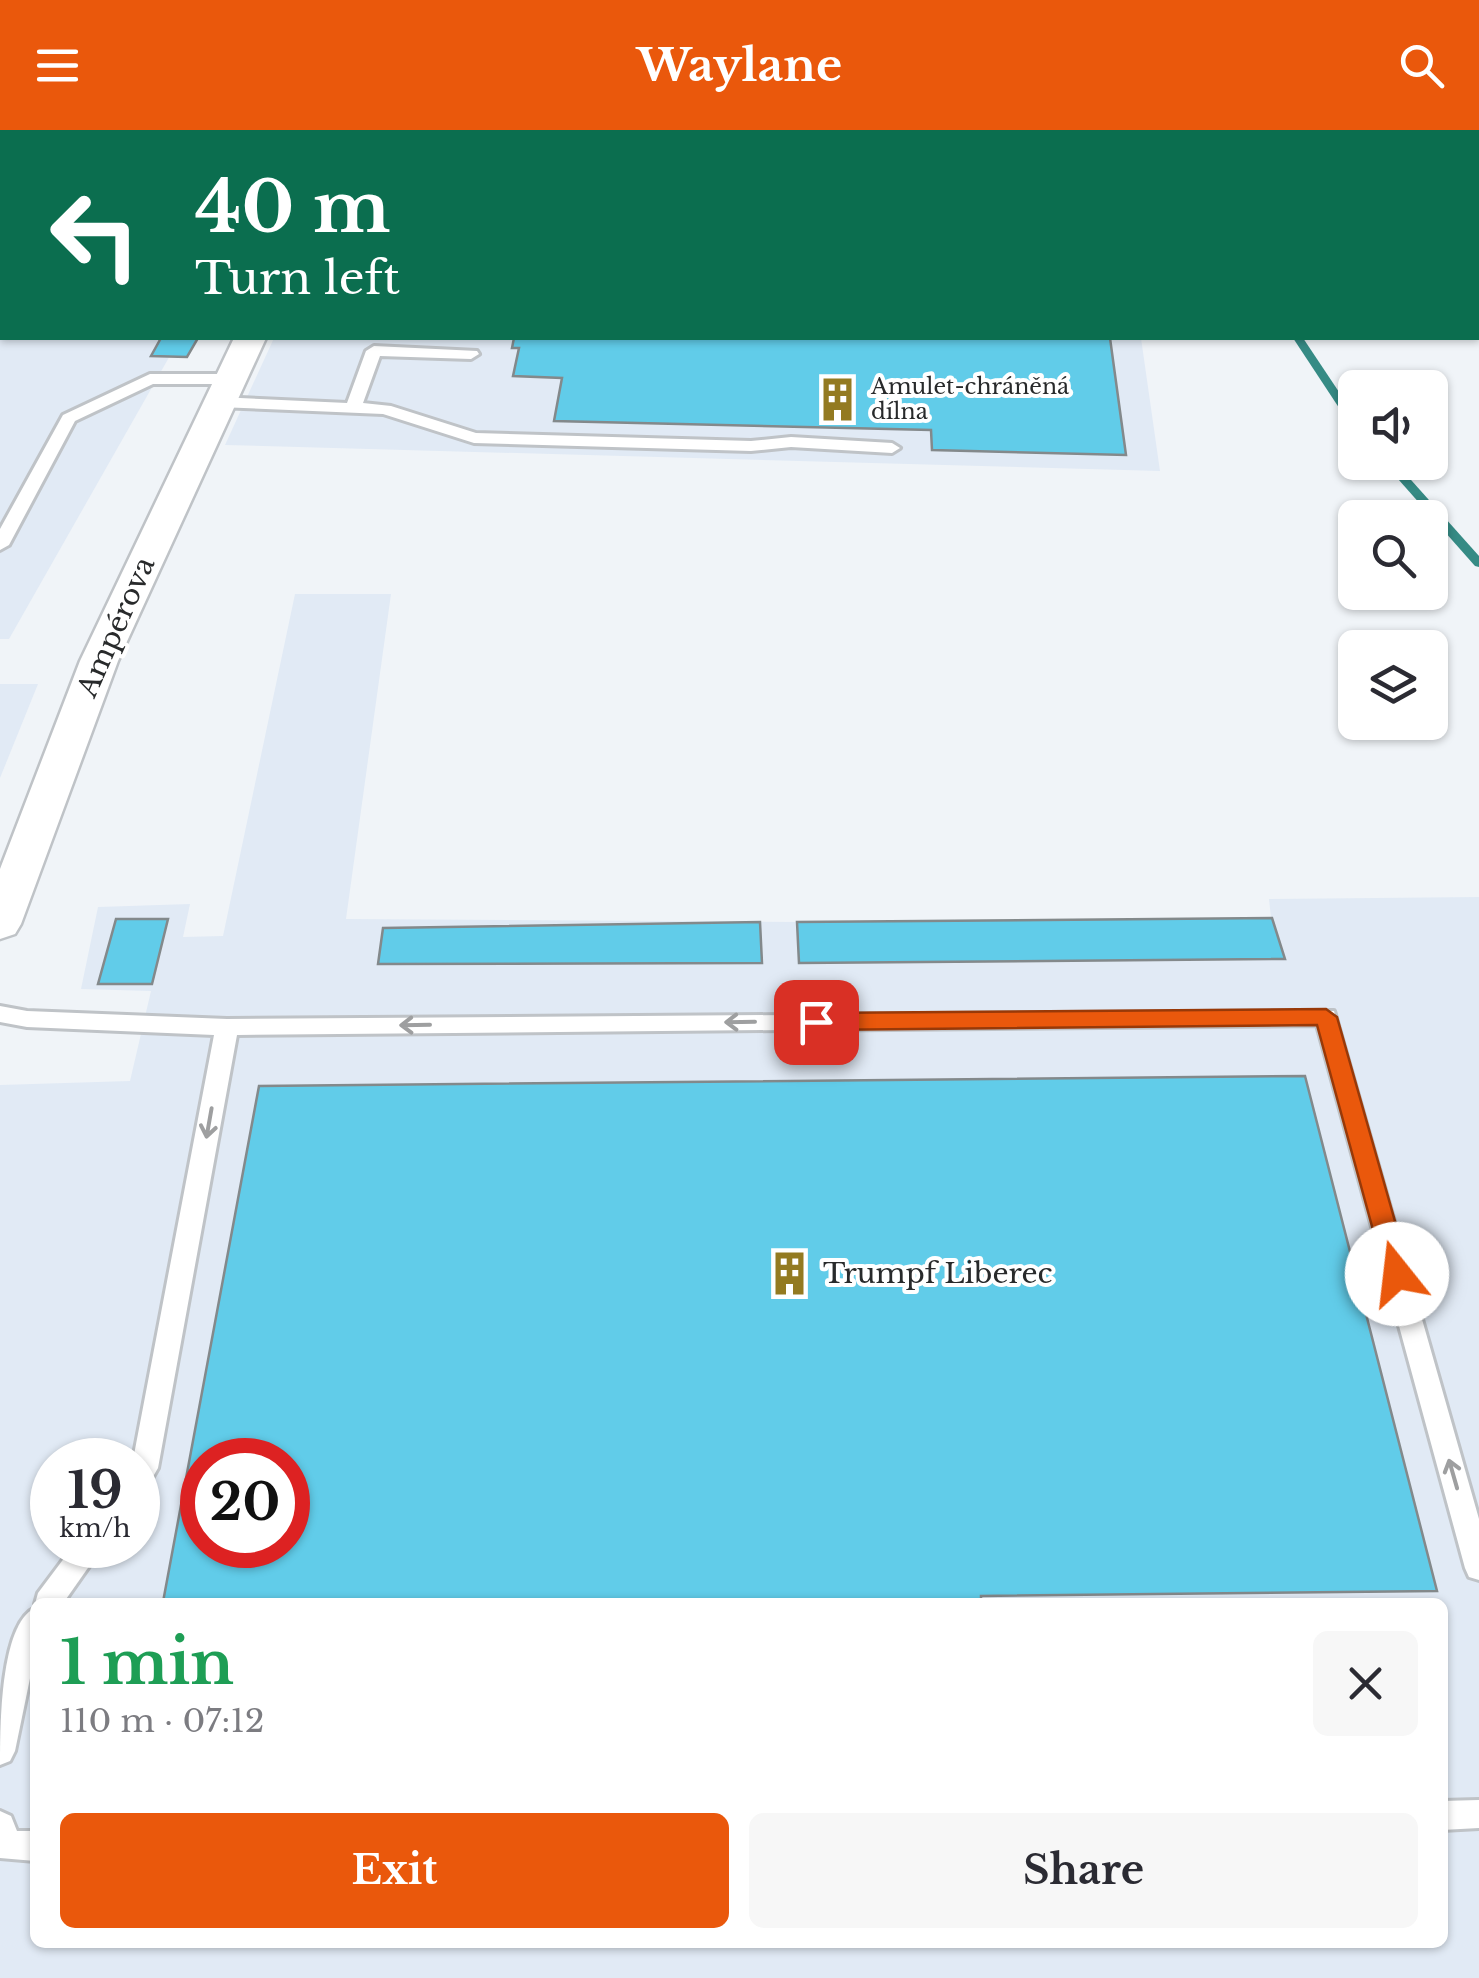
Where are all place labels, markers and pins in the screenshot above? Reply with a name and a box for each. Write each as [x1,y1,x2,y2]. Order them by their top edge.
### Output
place label: Amulet-chráněná dílna [870,373,1070,425]
building icon: Amulet-chráněná dílna [814,375,862,423]
pin [774,980,859,1065]
building icon: Trumpf Liberec [766,1249,814,1297]
place label: Trumpf Liberec [823,1256,1053,1291]

